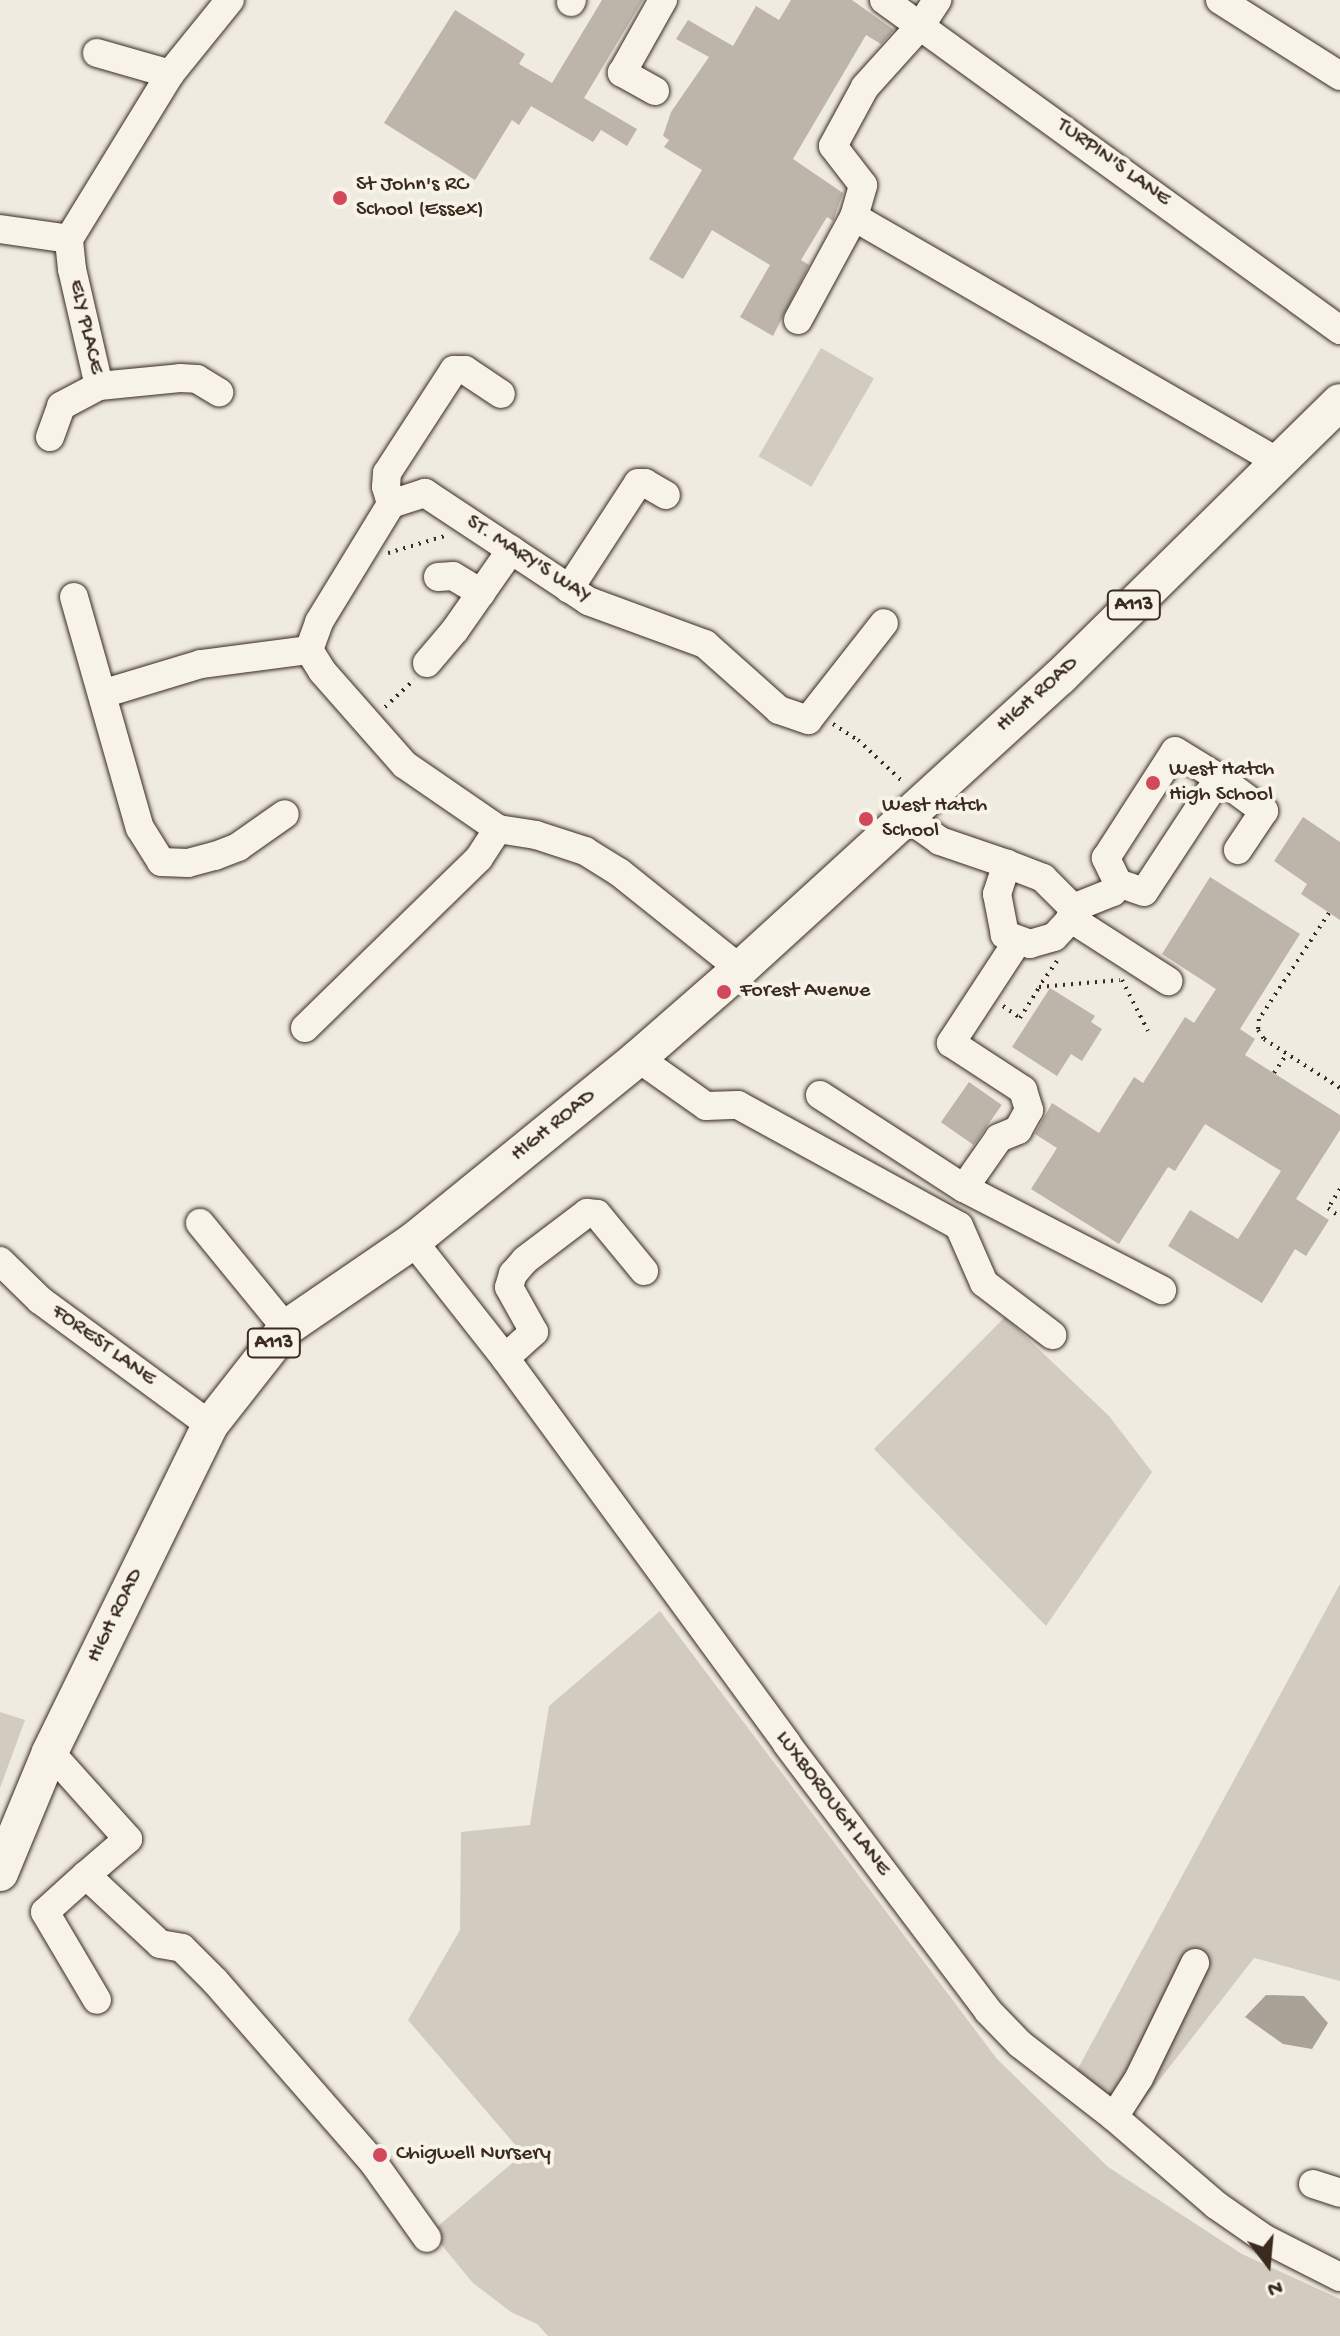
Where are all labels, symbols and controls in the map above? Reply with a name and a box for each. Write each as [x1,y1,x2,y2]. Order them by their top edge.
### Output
street label: TURPIN'S LANE [1051,113,1175,213]
place label: St John's RC School (Essex) [356,172,484,224]
marker: St John's RC School (Essex) [331,189,349,207]
street label: ELY PLACE [61,277,109,377]
street label: ST. MARY'S WAY [461,510,595,610]
road number: A113 [1106,589,1162,621]
street label: HIGH ROAD [991,651,1085,739]
place label: West Hatch High School [1169,757,1274,808]
marker: West Hatch High School [1144,774,1162,792]
place label: West Hatch School [882,793,987,844]
marker: West Hatch School [857,810,875,828]
place label: Forest Avenue [740,979,870,1005]
marker: Forest Avenue [715,983,733,1001]
street label: HIGH ROAD [506,1084,602,1168]
street label: FOREST LANE [46,1299,160,1393]
road number: A113 [246,1327,302,1359]
street label: HIGH ROAD [82,1565,150,1667]
street label: LUXBOROUGH LANE [769,1726,895,1882]
place label: Chigwell Nursery [396,2142,551,2168]
marker: Chigwell Nursery [371,2146,389,2164]
north arrow [1228,2224,1308,2304]
text: N [1264,2273,1285,2302]

